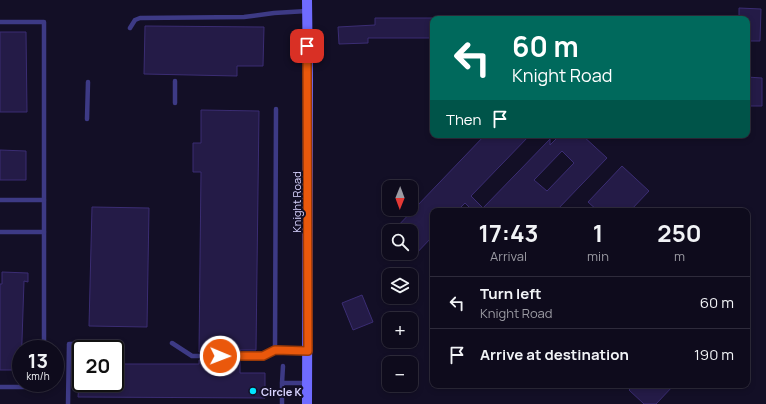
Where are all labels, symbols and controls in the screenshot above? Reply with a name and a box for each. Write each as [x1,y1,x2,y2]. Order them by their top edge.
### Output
text: 60 m [512,27,579,65]
pin [290,29,324,63]
icon: left [446,32,498,84]
icon: arrive [296,35,318,57]
text: Knight Road [512,63,612,87]
icon: arrive [489,108,511,130]
text: Then [446,109,481,130]
street label: Knight Road [289,171,304,233]
north arrow [382,180,418,216]
map controls [382,180,418,392]
text: 17:43 [478,216,539,249]
text: 1 [593,216,603,249]
text: 250 [657,216,702,249]
button: search [382,224,418,260]
text: Arrival [490,247,527,265]
text: min [587,247,609,265]
text: m [674,247,685,265]
button: layers [382,268,418,304]
text: Turn left [480,283,542,304]
icon: left [446,292,468,314]
text: 60 m [700,292,734,313]
text: Knight Road [480,304,553,322]
button: + [382,312,418,348]
position arrow [199,335,241,377]
speed limit sign: 20 [72,340,124,392]
icon: arrive [446,344,468,366]
text: Arrive at destination [480,344,629,365]
text: 190 m [694,344,734,365]
text: 13 [28,347,48,374]
button: − [382,356,418,392]
text: km/h [26,369,50,383]
place label: Circle K [261,384,303,399]
marker: Circle K [248,386,258,396]

